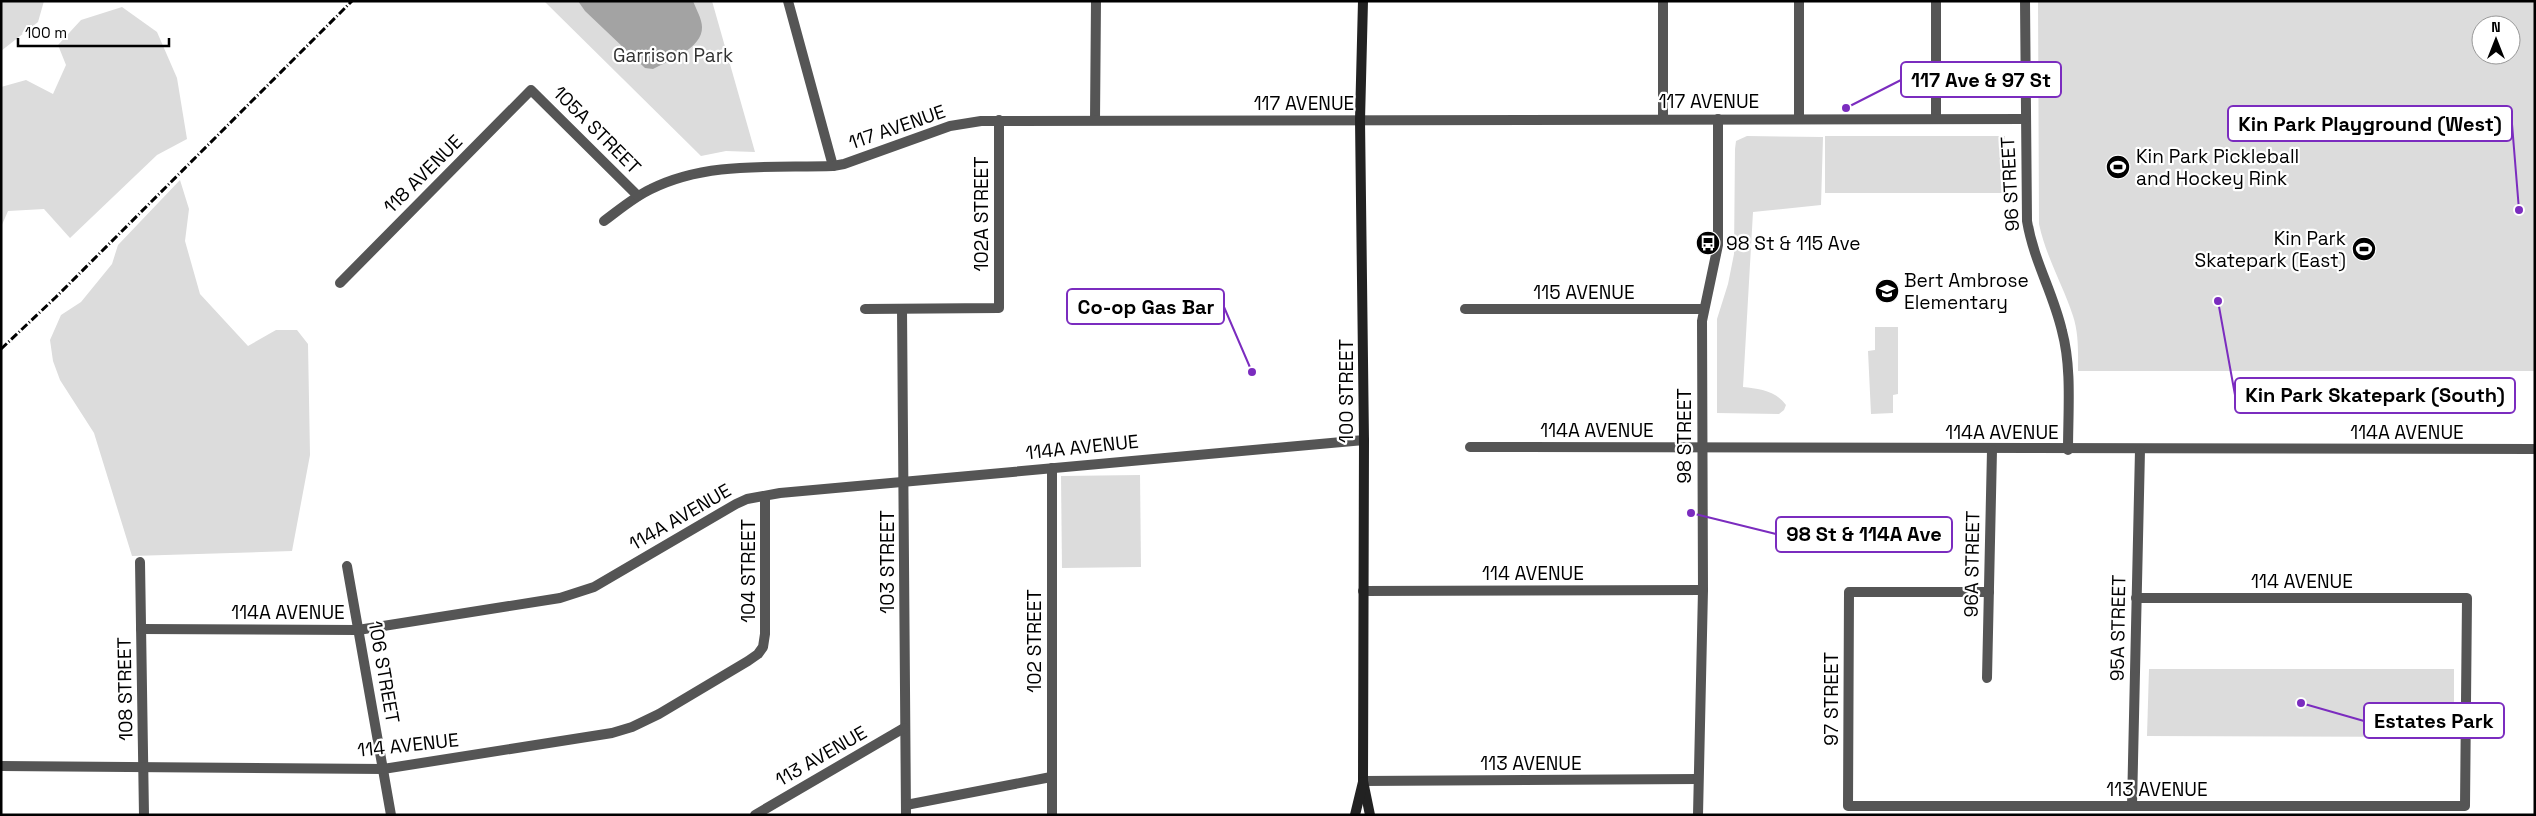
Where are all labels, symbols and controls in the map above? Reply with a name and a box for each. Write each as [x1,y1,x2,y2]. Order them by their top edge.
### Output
scale bar [18,15,169,47]
north arrow [2471,15,2521,65]
text: N [2491,18,2501,36]
text: 100 m [25,23,67,42]
park label: Garrison Park [613,43,733,68]
callout: 117 Ave & 97 St [1901,62,2061,97]
text: 117 Ave & 97 St [1911,67,2051,93]
street label: 105A STREET [548,81,646,179]
street label: 117 AVENUE [1659,89,1759,114]
street label: 117 AVENUE [1254,91,1354,116]
street label: 117 AVENUE [845,99,949,155]
callout: Kin Park Playground (West) [2228,106,2512,141]
text: Kin Park Playground (West) [2238,111,2502,137]
street label: 118 AVENUE [378,129,468,219]
street label: 96 STREET [1995,136,2025,232]
place label: Kin Park Pickleball and Hockey Rink [2136,144,2299,191]
sports icon: Kin Park Pickleball and Hockey Rink [2105,154,2131,180]
street label: 102A STREET [969,157,994,271]
place label: Kin Park Skatepark (East) [2195,226,2346,273]
bus stop icon: 98 St & 115 Ave [1695,230,1721,256]
place label: 98 St & 115 Ave [1726,231,1861,256]
sports icon: Kin Park Skatepark (East) [2351,236,2377,262]
place label: Bert Ambrose Elementary [1904,268,2029,315]
school or university icon: Bert Ambrose Elementary [1874,278,1900,304]
street label: 115 AVENUE [1533,280,1635,305]
callout: Co-op Gas Bar [1067,289,1224,324]
text: Co-op Gas Bar [1078,294,1215,320]
street label: 100 STREET [1334,339,1359,443]
callout: Kin Park Skatepark (South) [2235,378,2515,413]
text: Kin Park Skatepark (South) [2245,382,2505,408]
street label: 98 STREET [1672,388,1697,484]
street label: 114A AVENUE [1540,418,1654,443]
street label: 114A AVENUE [1945,420,2059,445]
street label: 114A AVENUE [2350,420,2464,445]
street label: 114A AVENUE [1024,429,1140,465]
street label: 114A AVENUE [625,478,735,556]
street label: 103 STREET [875,510,900,614]
street label: 96A STREET [1959,510,1985,618]
callout: 98 St & 114A Ave [1776,517,1952,552]
street label: 104 STREET [736,519,761,623]
text: 98 St & 114A Ave [1786,521,1942,547]
street label: 114 AVENUE [1482,561,1584,586]
street label: 114 AVENUE [2251,569,2353,594]
street label: 95A STREET [2105,575,2131,681]
street label: 102 STREET [1022,589,1047,693]
street label: 114A AVENUE [231,600,345,625]
street label: 106 STREET [363,619,405,725]
street label: 108 STREET [112,637,138,741]
street label: 97 STREET [1819,652,1844,746]
callout: Estates Park [2364,703,2504,738]
text: Estates Park [2374,708,2494,734]
street label: 113 AVENUE [771,720,871,792]
street label: 114 AVENUE [356,727,460,763]
street label: 113 AVENUE [1480,751,1582,776]
street label: 113 AVENUE [2106,777,2208,802]

